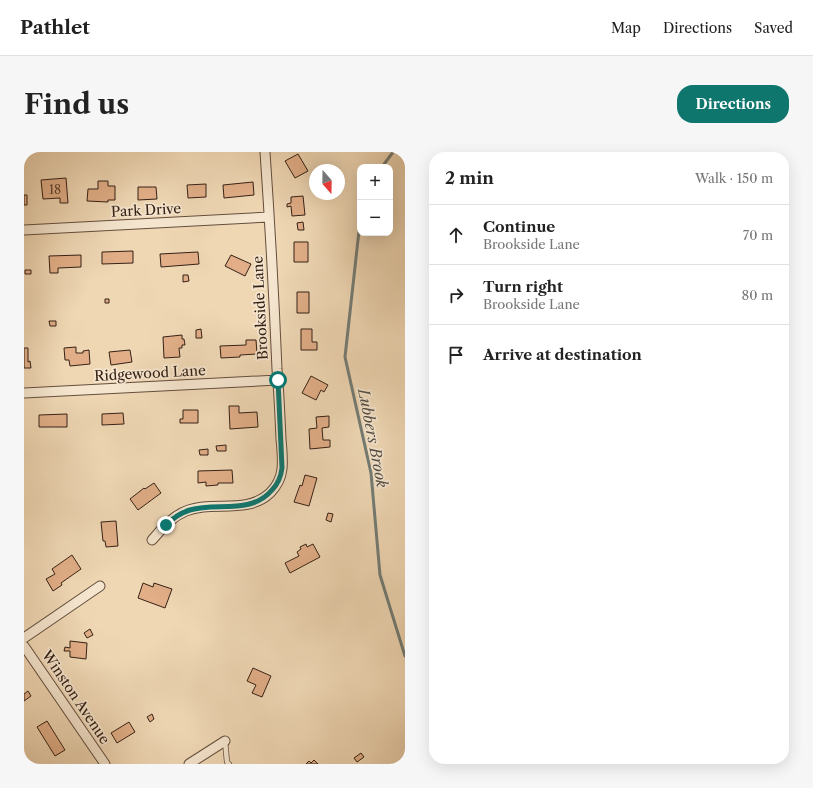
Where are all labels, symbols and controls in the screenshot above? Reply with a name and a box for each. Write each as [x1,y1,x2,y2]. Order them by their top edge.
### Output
text: Pathlet [20,16,90,39]
text: Map [611,19,641,37]
text: Directions [663,19,732,37]
text: Saved [754,19,793,37]
button: Directions [677,85,789,123]
text: Find us [24,87,129,121]
north arrow [309,164,345,200]
map controls [357,164,393,236]
button: + [357,164,393,200]
text: 2 min [445,168,494,188]
text: Walk · 150 m [695,170,773,186]
house number: 18 [49,182,61,197]
street label: Park Drive [110,199,182,221]
button: − [357,200,393,236]
text: Continue [483,217,555,236]
icon: ahead [445,224,467,246]
text: 70 m [743,227,773,243]
text: Brookside Lane [483,236,580,252]
street label: Brookside Lane [248,255,272,361]
text: Turn right [483,277,563,296]
icon: right [445,284,467,306]
text: 80 m [741,287,773,303]
text: Brookside Lane [483,296,580,312]
icon: arrive [445,344,467,366]
text: Arrive at destination [483,345,642,364]
street label: Ridgewood Lane [94,361,206,385]
route start [269,371,287,389]
water label: Lubbers Brook [354,386,392,489]
route end [157,516,175,534]
street label: Winston Avenue [37,646,114,748]

